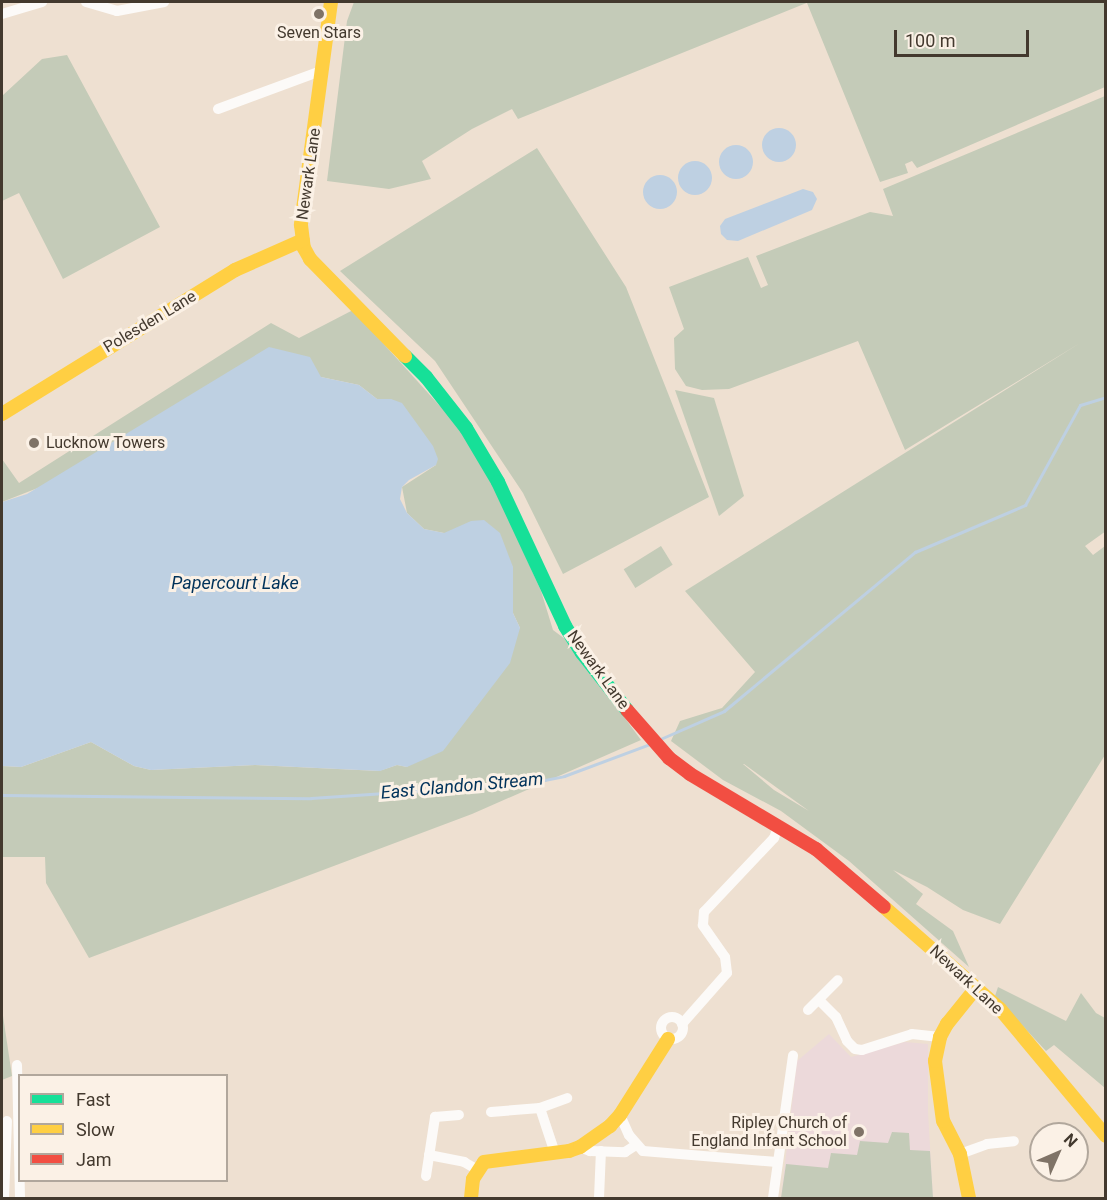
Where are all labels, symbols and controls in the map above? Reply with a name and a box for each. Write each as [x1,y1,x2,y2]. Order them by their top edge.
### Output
marker: Seven Stars [312,7,326,21]
scale bar [897,18,1032,56]
place label: Seven Stars [277,23,361,43]
text: 100 m [905,30,956,51]
street label: Newark Lane [293,127,325,221]
street label: Polesden Lane [100,287,200,357]
place label: Lucknow Towers [46,433,166,453]
marker: Lucknow Towers [27,436,41,450]
water label: Papercourt Lake [171,572,299,594]
street label: Newark Lane [563,627,633,713]
water label: East Clandon Stream [380,768,544,804]
street label: Newark Lane [926,941,1006,1019]
legend [18,1074,228,1182]
text: Fast [76,1089,111,1110]
place label: Ripley Church of England Infant School [691,1113,847,1151]
text: Slow [76,1119,115,1140]
north arrow [1029,1122,1089,1182]
marker: Ripley Church of England Infant School [852,1125,866,1139]
text: N [1060,1130,1081,1151]
text: Jam [76,1149,112,1170]

